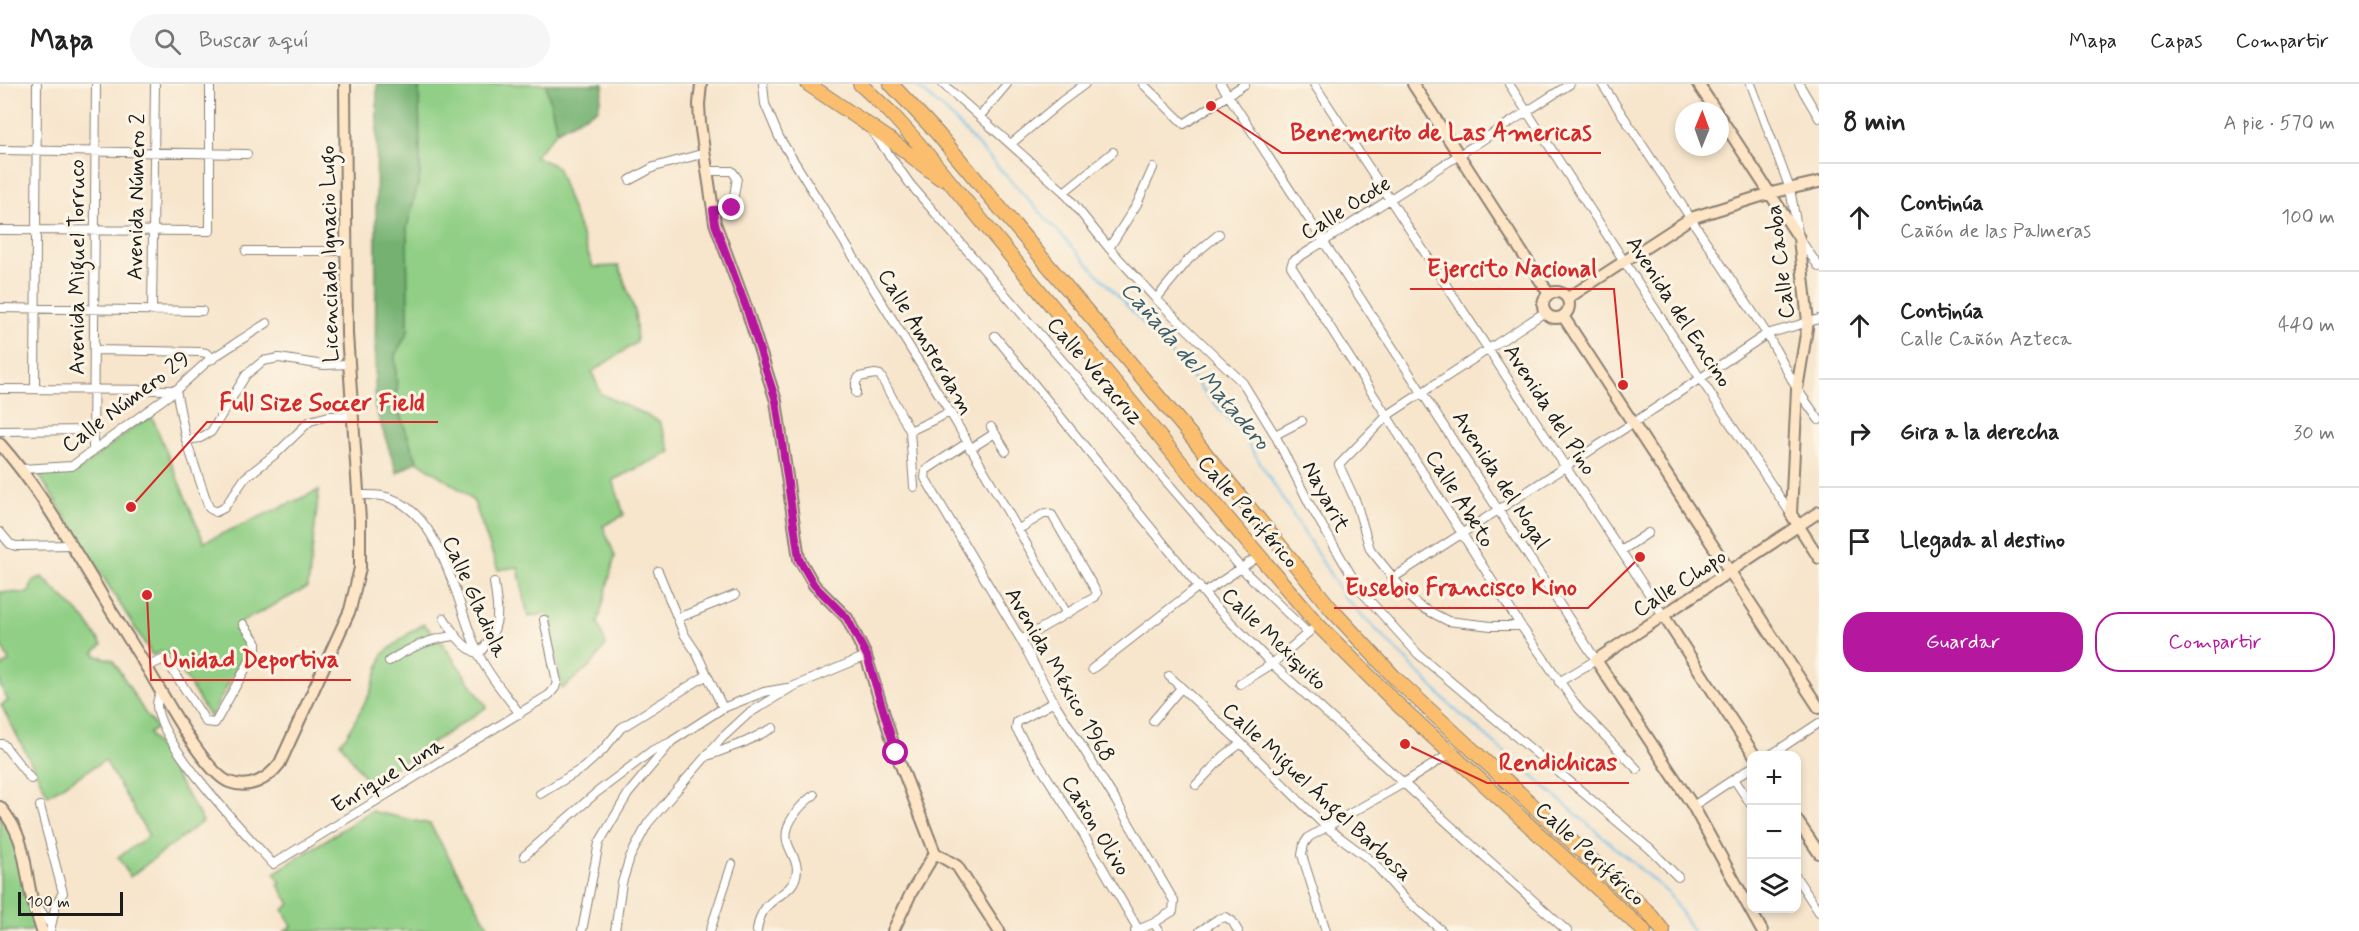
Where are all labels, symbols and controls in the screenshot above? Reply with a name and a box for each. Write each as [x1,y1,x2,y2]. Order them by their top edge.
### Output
search box [130,14,550,68]
text: Mapa [30,23,94,60]
icon: search [151,25,184,58]
text: Buscar aquí [199,27,309,55]
text: Mapa [2069,27,2117,55]
text: Capas [2150,27,2203,55]
text: Compartir [2236,27,2329,55]
north arrow [1675,102,1729,156]
text: 8 min [1843,106,1906,140]
text: A pie · 570 m [2224,110,2335,137]
callout: Benemerito de Las Americas [1282,111,1601,153]
street label: Avenida Número 2 [122,113,152,281]
text: Benemerito de Las Americas [1290,118,1592,149]
street label: Licenciado Ignacio Lugo [314,145,349,363]
street label: Avenida Miguel Torruco [64,159,95,375]
street label: Calle Ocote [1296,170,1396,247]
text: Continúa [1900,190,1984,218]
route end [718,194,744,220]
icon: ahead [1843,201,1876,234]
street label: Calle Caoba [1760,203,1802,320]
text: 100 m [2281,204,2335,231]
text: Cañón de las Palmeras [1900,218,2091,245]
street label: Avenida del Encino [1619,231,1738,393]
callout: Ejercito Nacional [1410,247,1614,289]
text: Ejercito Nacional [1427,254,1597,285]
street label: Calle Amsterdam [871,264,980,420]
water label: Cañada del Matadero [1113,275,1277,457]
text: Continúa [1900,298,1984,326]
icon: ahead [1843,309,1876,342]
street label: Calle Veracruz [1040,312,1149,431]
text: 440 m [2278,312,2335,339]
text: Calle Cañón Azteca [1900,326,2072,353]
street label: Avenida del Pino [1496,339,1602,481]
street label: Calle Número 29 [56,345,196,460]
callout: Full Size Soccer Field [207,380,438,422]
text: Full Size Soccer Field [219,388,425,419]
street label: Avenida del Nogal [1444,406,1555,555]
icon: right [1843,417,1876,450]
text: Gira a la derecha [1900,419,2060,447]
text: 30 m [2293,420,2335,447]
street label: Calle Abeto [1418,445,1500,553]
street label: Calle Periférico [1191,450,1304,575]
street label: Nayarit [1295,457,1356,537]
icon: arrive [1843,525,1876,558]
text: Llegada al destino [1900,527,2065,555]
street label: Calle Gladiola [435,532,514,663]
street label: Calle Chopo [1628,543,1732,624]
callout: Eusebio Francisco Kino [1334,566,1588,608]
text: Eusebio Francisco Kino [1345,573,1577,604]
street label: Calle Mexiquito [1215,582,1333,697]
street label: Avenida México 1968 [998,583,1121,767]
button: Guardar [1843,612,2083,672]
button: Compartir [2095,612,2335,672]
callout: Unidad Deportiva [151,638,351,680]
text: Unidad Deportiva [163,645,339,676]
street label: Calle Miguel Ángel Barbosa [1214,696,1418,890]
street label: Enrique Luna [327,731,450,820]
route start [882,739,908,765]
callout: Rendichicas [1487,741,1629,783]
text: Rendichicas [1499,748,1617,779]
map controls [1747,751,1801,913]
button: + [1747,751,1801,805]
street label: Cañon Olivo [1054,771,1136,881]
street label: Calle Periférico [1529,796,1651,913]
button: − [1747,805,1801,859]
button: layers [1747,859,1801,913]
scale bar [18,889,123,916]
text: 100 m [27,892,70,913]

